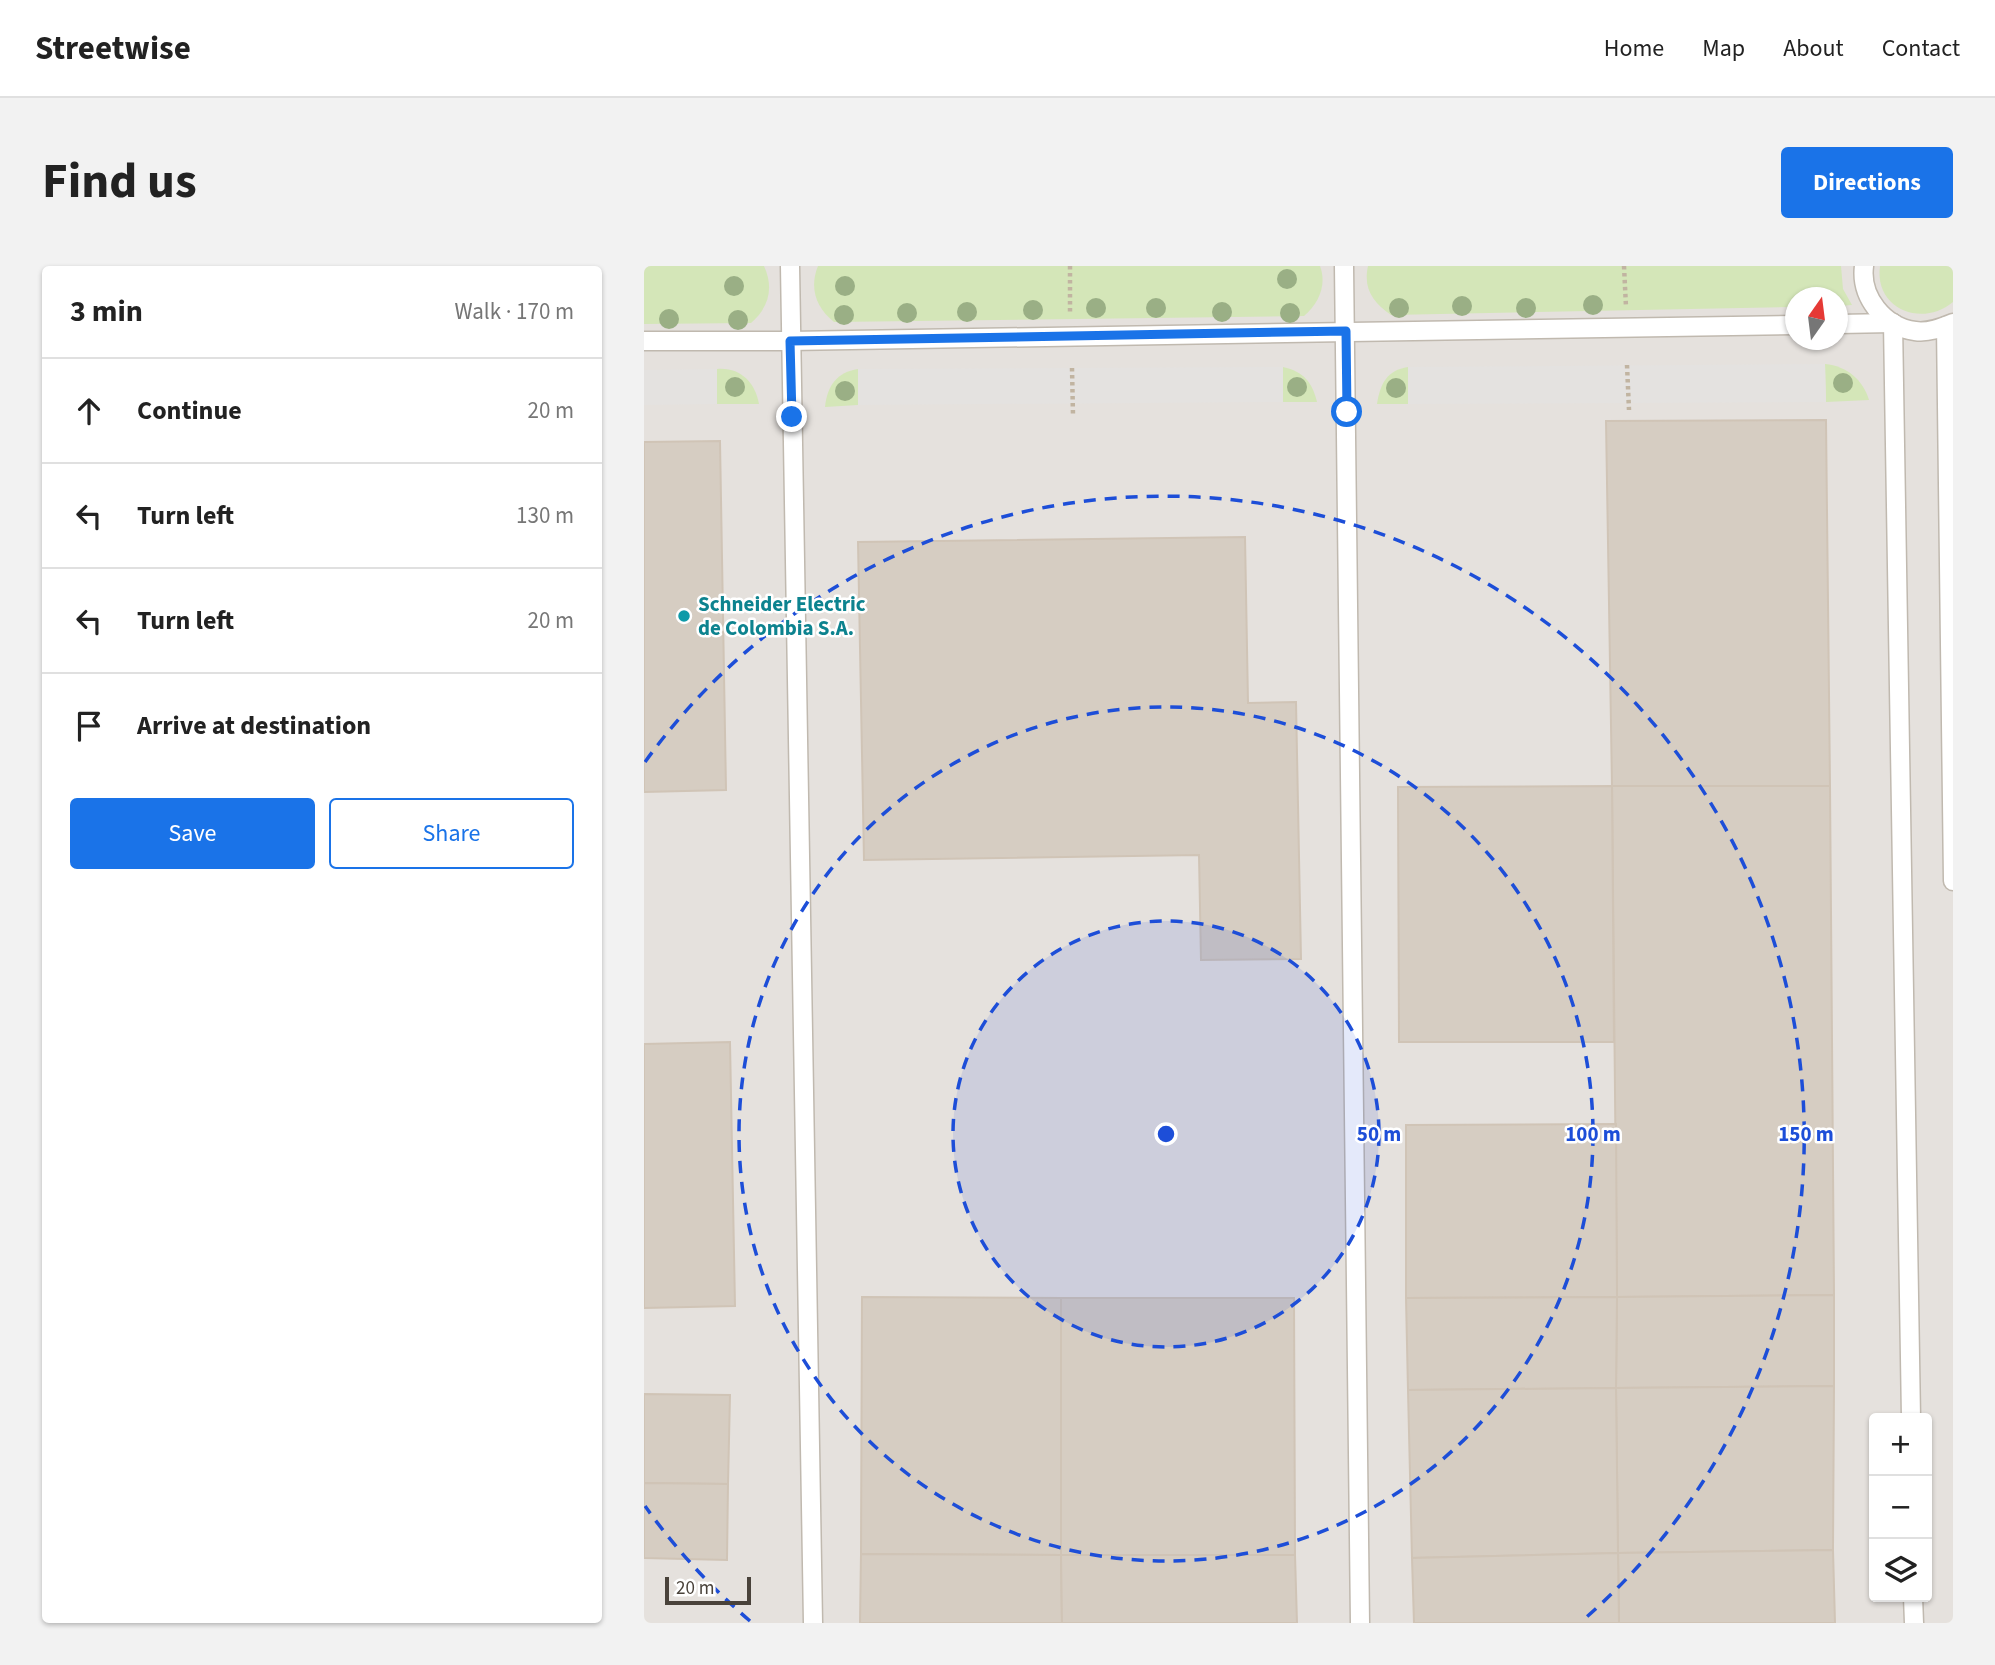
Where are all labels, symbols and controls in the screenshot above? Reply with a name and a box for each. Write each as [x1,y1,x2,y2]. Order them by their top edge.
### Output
text: Streetwise [35,25,191,72]
text: Home [1604,31,1664,66]
text: Map [1702,31,1745,66]
text: About [1783,31,1844,66]
text: Contact [1882,31,1960,66]
text: Find us [42,147,197,217]
button: Directions [1781,147,1953,218]
north arrow [1785,287,1848,350]
text: 3 min [70,290,143,333]
text: Walk · 170 m [455,295,574,328]
icon: ahead [70,392,108,430]
text: Continue [137,392,242,429]
text: 20 m [527,394,574,427]
route start [1331,396,1362,427]
route end [776,401,807,432]
icon: left [70,497,108,535]
text: Turn left [137,497,234,534]
text: 130 m [516,499,574,532]
place label: Schneider Electric de Colombia S.A. [698,589,866,643]
icon: left [70,602,108,640]
text: Turn left [137,602,234,639]
text: 20 m [527,604,574,637]
marker: Schneider Electric de Colombia S.A. [676,608,692,624]
icon: arrive [70,707,108,745]
text: Arrive at destination [137,707,371,744]
button: Save [70,798,315,869]
button: Share [329,798,574,869]
text: 50 m [1357,1119,1401,1149]
text: 100 m [1565,1119,1621,1149]
text: 150 m [1778,1119,1834,1149]
centre of rings [1154,1122,1178,1146]
map controls [1869,1413,1932,1602]
button: + [1869,1413,1932,1476]
button: − [1869,1476,1932,1539]
button: layers [1869,1539,1932,1602]
scale bar [665,1574,751,1606]
text: 20 m [676,1575,714,1602]

